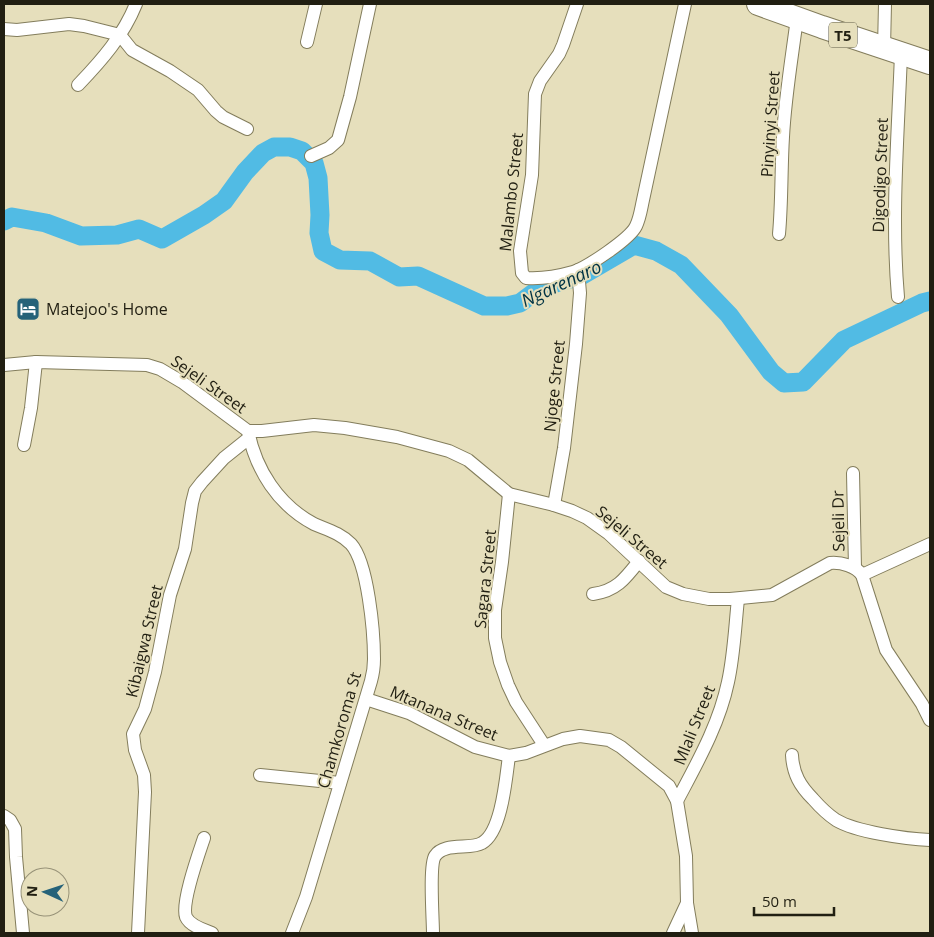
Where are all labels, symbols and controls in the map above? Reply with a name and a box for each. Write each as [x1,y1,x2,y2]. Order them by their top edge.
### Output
road number: T5 [829,22,857,48]
street label: Pinyinyi Street [755,70,785,178]
street label: Digodigo Street [867,117,893,233]
street label: Malambo Street [494,131,528,252]
water label: Ngarenaro [517,254,605,312]
hotel icon: Matejoo's Home [15,296,41,322]
place label: Matejoo's Home [46,298,168,320]
street label: Njoge Street [538,339,570,433]
street label: Sejeli Street [167,350,251,418]
street label: Sejeli Dr [826,490,850,552]
street label: Sejeli Street [591,500,673,574]
street label: Sagara Street [469,528,501,630]
street label: Kibaigwa Street [120,582,168,700]
street label: Chamkoroma St [312,669,366,791]
street label: Mtanana Street [387,680,502,746]
street label: Mlali Street [668,682,720,768]
north arrow [20,867,70,917]
scale bar [754,884,834,916]
text: N [22,885,41,897]
text: 50 m [762,891,797,911]

